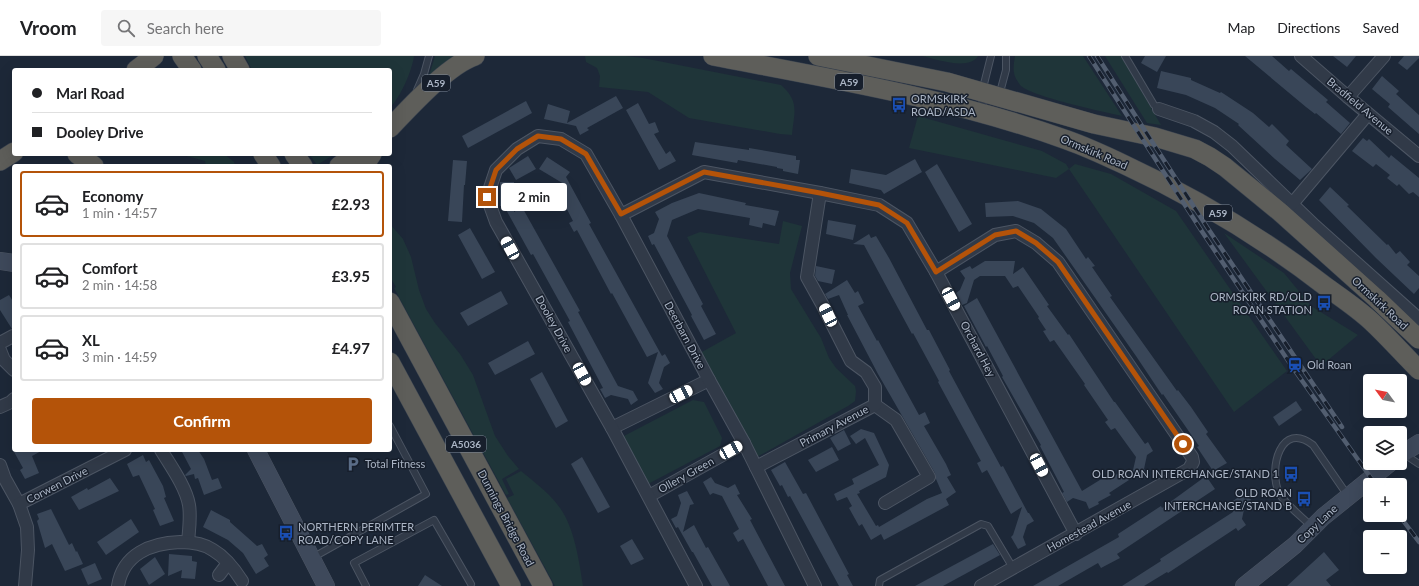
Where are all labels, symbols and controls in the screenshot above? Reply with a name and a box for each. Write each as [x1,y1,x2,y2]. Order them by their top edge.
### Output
search box [101,10,381,46]
text: Vroom [20,16,77,39]
icon: search [115,17,137,39]
text: Search here [147,19,224,37]
text: Map [1228,19,1255,36]
text: Directions [1277,19,1340,36]
text: Saved [1362,19,1399,36]
road number: A59 [835,74,863,90]
street label: Bradfield Avenue [1325,74,1396,137]
road number: A59 [422,75,450,91]
text: Marl Road [56,84,124,102]
place label: ORMSKIRK ROAD/ASDA [911,92,976,118]
bus stop icon: ORMSKIRK ROAD/ASDA [890,96,908,114]
text: Dooley Drive [56,123,144,141]
street label: Ormskirk Road [1059,132,1130,172]
callout: 2 min [501,183,567,211]
icon: car [34,186,70,222]
text: Economy [82,187,143,205]
route end [478,188,496,206]
text: 2 min [518,189,550,205]
text: £2.93 [332,195,370,213]
text: 1 min · 14:57 [82,205,157,221]
road number: A59 [1204,205,1232,221]
car [499,235,521,261]
icon: car [34,258,70,294]
text: Comfort [82,259,138,277]
text: £3.95 [332,267,370,285]
street label: Ormskirk Road [1350,273,1411,332]
text: 2 min · 14:58 [82,277,157,293]
car [940,286,962,312]
place label: ORMSKIRK RD/OLD ROAN STATION [1210,290,1312,316]
street label: Dooley Drive [533,293,576,355]
bus stop icon: ORMSKIRK RD/OLD ROAN STATION [1315,294,1333,312]
street label: Deerbarn Drive [662,299,709,371]
car [817,302,839,328]
street label: Orchard Hey [958,318,999,379]
icon: car [34,330,70,366]
text: XL [82,331,100,349]
text: £4.97 [332,339,370,357]
text: 3 min · 14:59 [82,349,157,365]
station icon: Old Roan [1286,356,1304,374]
place label: Old Roan [1307,358,1352,371]
car [571,361,593,387]
north arrow [1363,374,1407,418]
map controls [1363,374,1407,574]
car [668,383,694,405]
button: Confirm [32,398,372,444]
street label: Primary Avenue [797,402,871,449]
button: layers [1363,426,1407,470]
route start [1174,435,1192,453]
road number: A5036 [446,436,486,452]
car [718,439,744,461]
car [1028,452,1050,478]
street label: Ollery Green [656,454,716,495]
parking icon: Total Fitness [344,455,362,473]
place label: Total Fitness [365,457,426,470]
street label: Corwen Drive [24,463,90,506]
bus stop icon: OLD ROAN INTERCHANGE/STAND 1 [1282,465,1300,483]
street label: Dunnings Bridge Road [476,467,537,568]
place label: OLD ROAN INTERCHANGE/STAND 1 [1092,467,1279,480]
button: + [1363,478,1407,522]
place label: OLD ROAN INTERCHANGE/STAND B [1164,486,1292,512]
bus stop icon: OLD ROAN INTERCHANGE/STAND B [1295,490,1313,508]
street label: Homestead Avenue [1044,497,1133,554]
street label: Copy Lane [1294,501,1340,546]
place label: NORTHERN PERIMTER ROAD/COPY LANE [298,520,414,546]
bus stop icon: NORTHERN PERIMTER ROAD/COPY LANE [277,524,295,542]
button: − [1363,530,1407,574]

